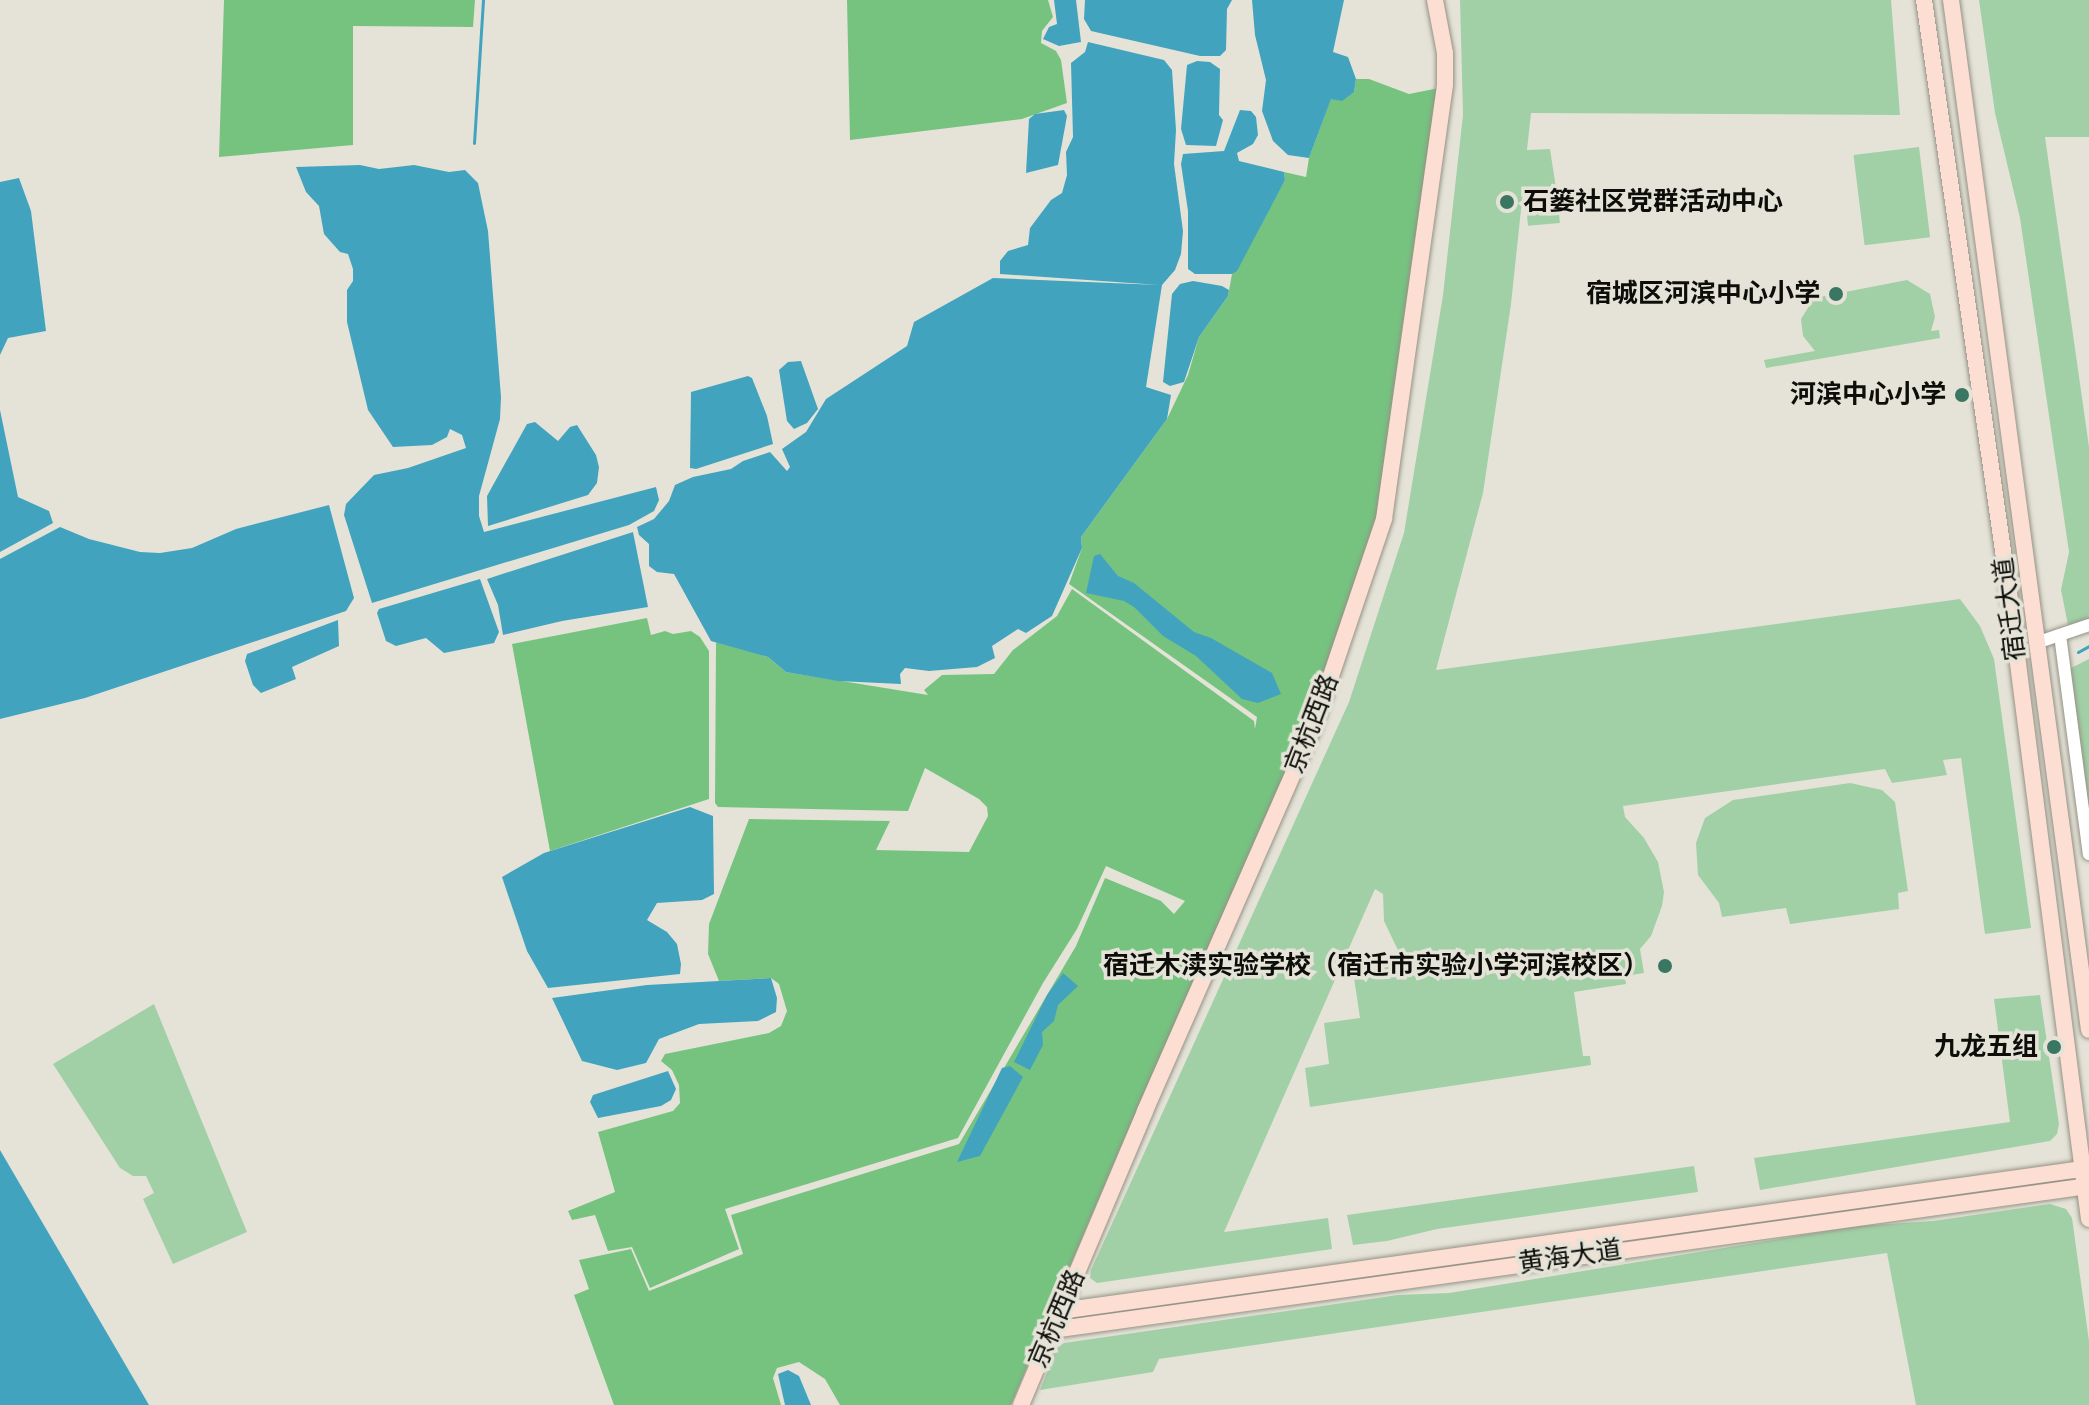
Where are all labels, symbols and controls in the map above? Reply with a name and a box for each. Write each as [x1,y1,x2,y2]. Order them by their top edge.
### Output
place label: 石篓社区党群活动中心 [1523,186,1783,218]
marker: 石篓社区党群活动中心 [1498,193,1516,211]
place label: 宿城区河滨中心小学 [1586,278,1820,310]
marker: 宿城区河滨中心小学 [1827,285,1845,303]
place label: 河滨中心小学 [1790,379,1946,411]
marker: 河滨中心小学 [1953,386,1971,404]
street label: 宿迁大道 [1988,555,2032,663]
street label: 京杭西路 [1279,670,1345,778]
place label: 宿迁木渎实验学校（宿迁市实验小学河滨校区） [1103,950,1649,982]
marker: 宿迁木渎实验学校（宿迁市实验小学河滨校区） [1656,957,1674,975]
place label: 九龙五组 [1934,1031,2038,1063]
marker: 九龙五组 [2045,1038,2063,1056]
street label: 黄海大道 [1516,1234,1624,1280]
street label: 京杭西路 [1022,1265,1092,1373]

